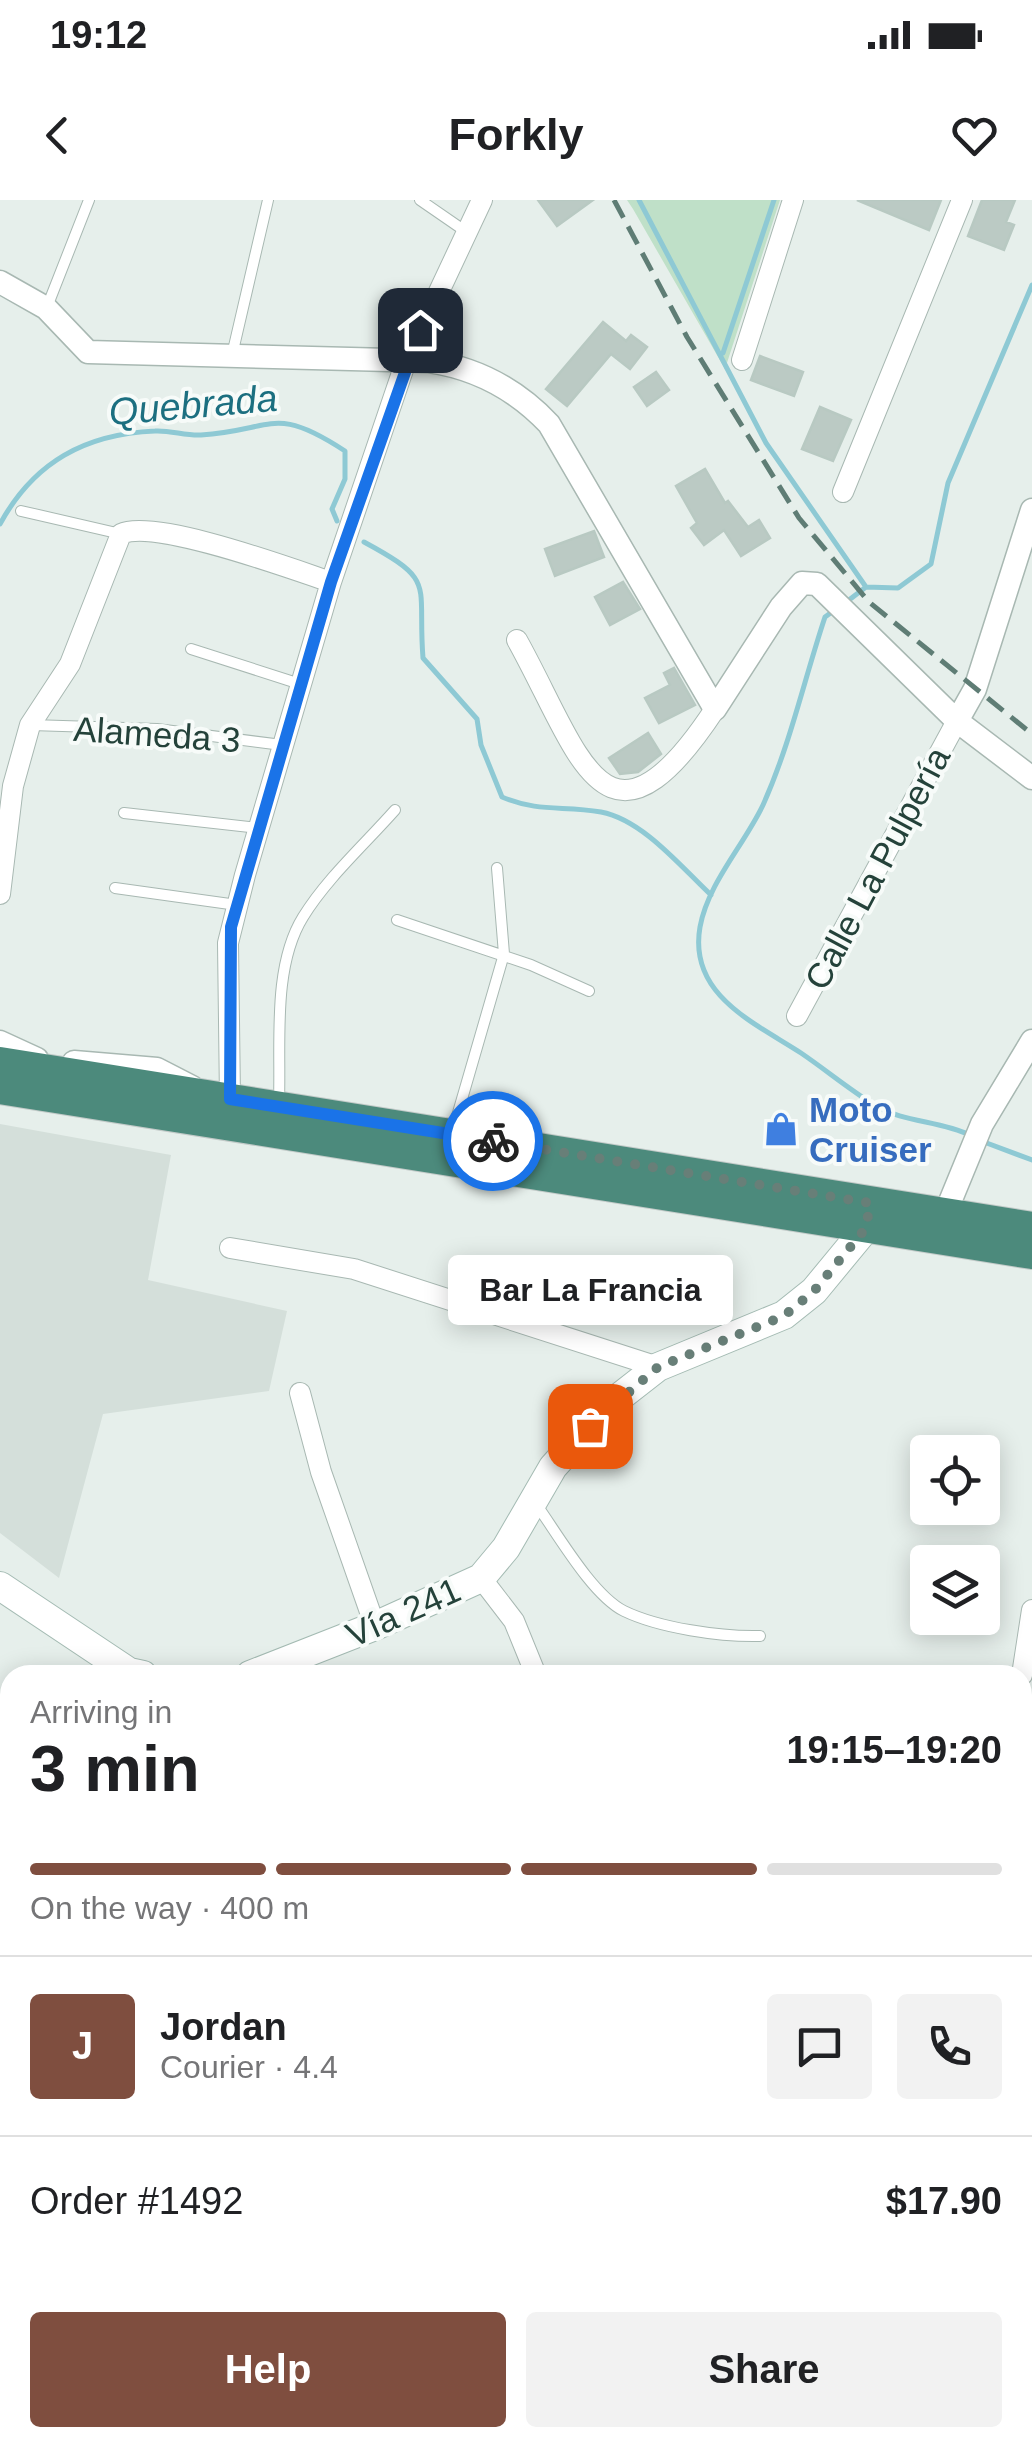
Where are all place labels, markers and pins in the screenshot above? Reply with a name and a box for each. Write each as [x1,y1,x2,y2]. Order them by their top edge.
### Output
pin [378,288,463,373]
place label: Moto Cruiser [809,1090,932,1169]
shop icon: Moto Cruiser [762,1110,800,1148]
callout: Bar La Francia [448,1256,732,1326]
pin [548,1384,633,1469]

